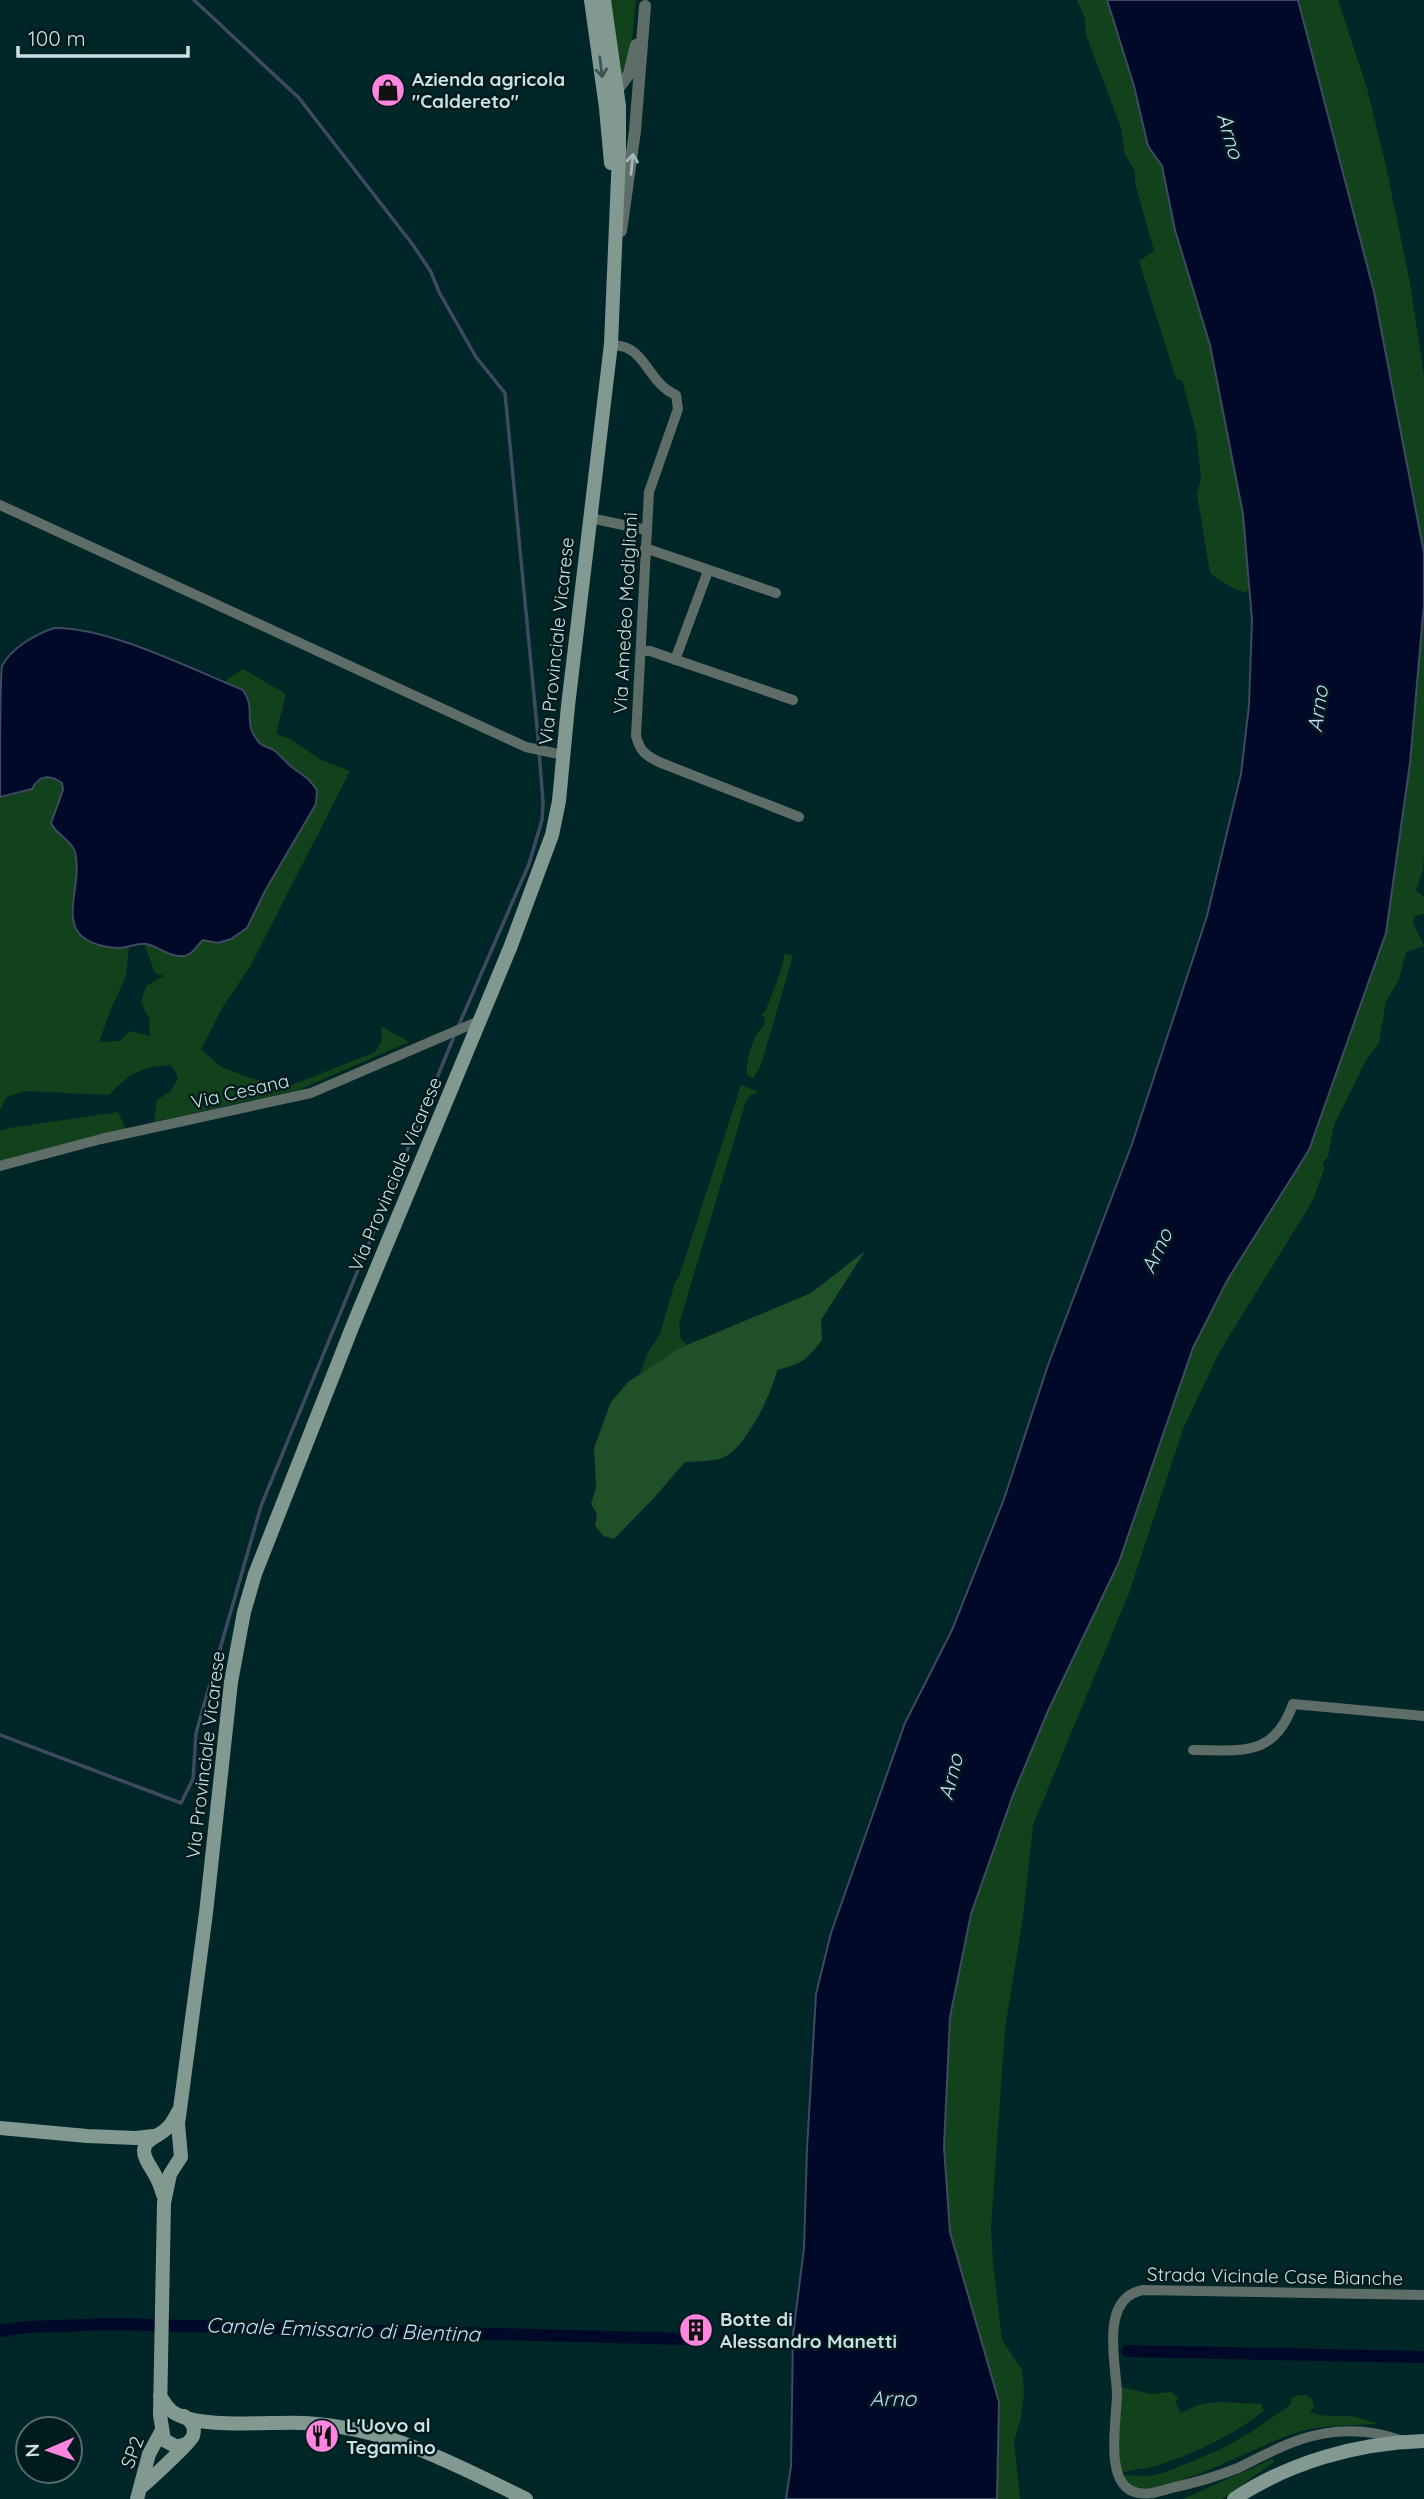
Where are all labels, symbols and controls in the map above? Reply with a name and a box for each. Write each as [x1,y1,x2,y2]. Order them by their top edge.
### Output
scale bar [18,14,187,58]
text: 100 m [28,25,86,51]
one-way arrow [595,56,608,78]
place label: Azienda agricola "Caldereto" [412,67,565,113]
shop icon: Azienda agricola "Caldereto" [369,71,407,109]
water label: Arno [1212,110,1250,163]
one-way arrow [625,153,638,176]
street label: Via Amedeo Modigliani [608,511,642,715]
street label: Via Provinciale Vicarese [533,536,579,746]
water label: Arno [1301,683,1333,734]
street label: Via Cesana [189,1068,291,1114]
street label: Via Provinciale Vicarese [343,1073,447,1275]
water label: Arno [1134,1223,1178,1277]
street label: Via Provinciale Vicarese [180,1650,230,1860]
water label: Arno [932,1750,969,1802]
street label: Strada Vicinale Case Bianche [1147,2262,1403,2290]
place label: Botte di Alessandro Manetti [720,2307,897,2353]
water label: Canale Emissario di Bientina [206,2311,482,2347]
building icon: Botte di Alessandro Manetti [677,2311,715,2349]
water label: Arno [870,2385,918,2411]
place label: L'Uovo al Tegamino [346,2413,436,2459]
north arrow [14,2415,84,2485]
restaurant icon: L'Uovo al Tegamino [303,2417,341,2455]
street label: SP2 [115,2433,149,2471]
text: N [20,2443,44,2458]

